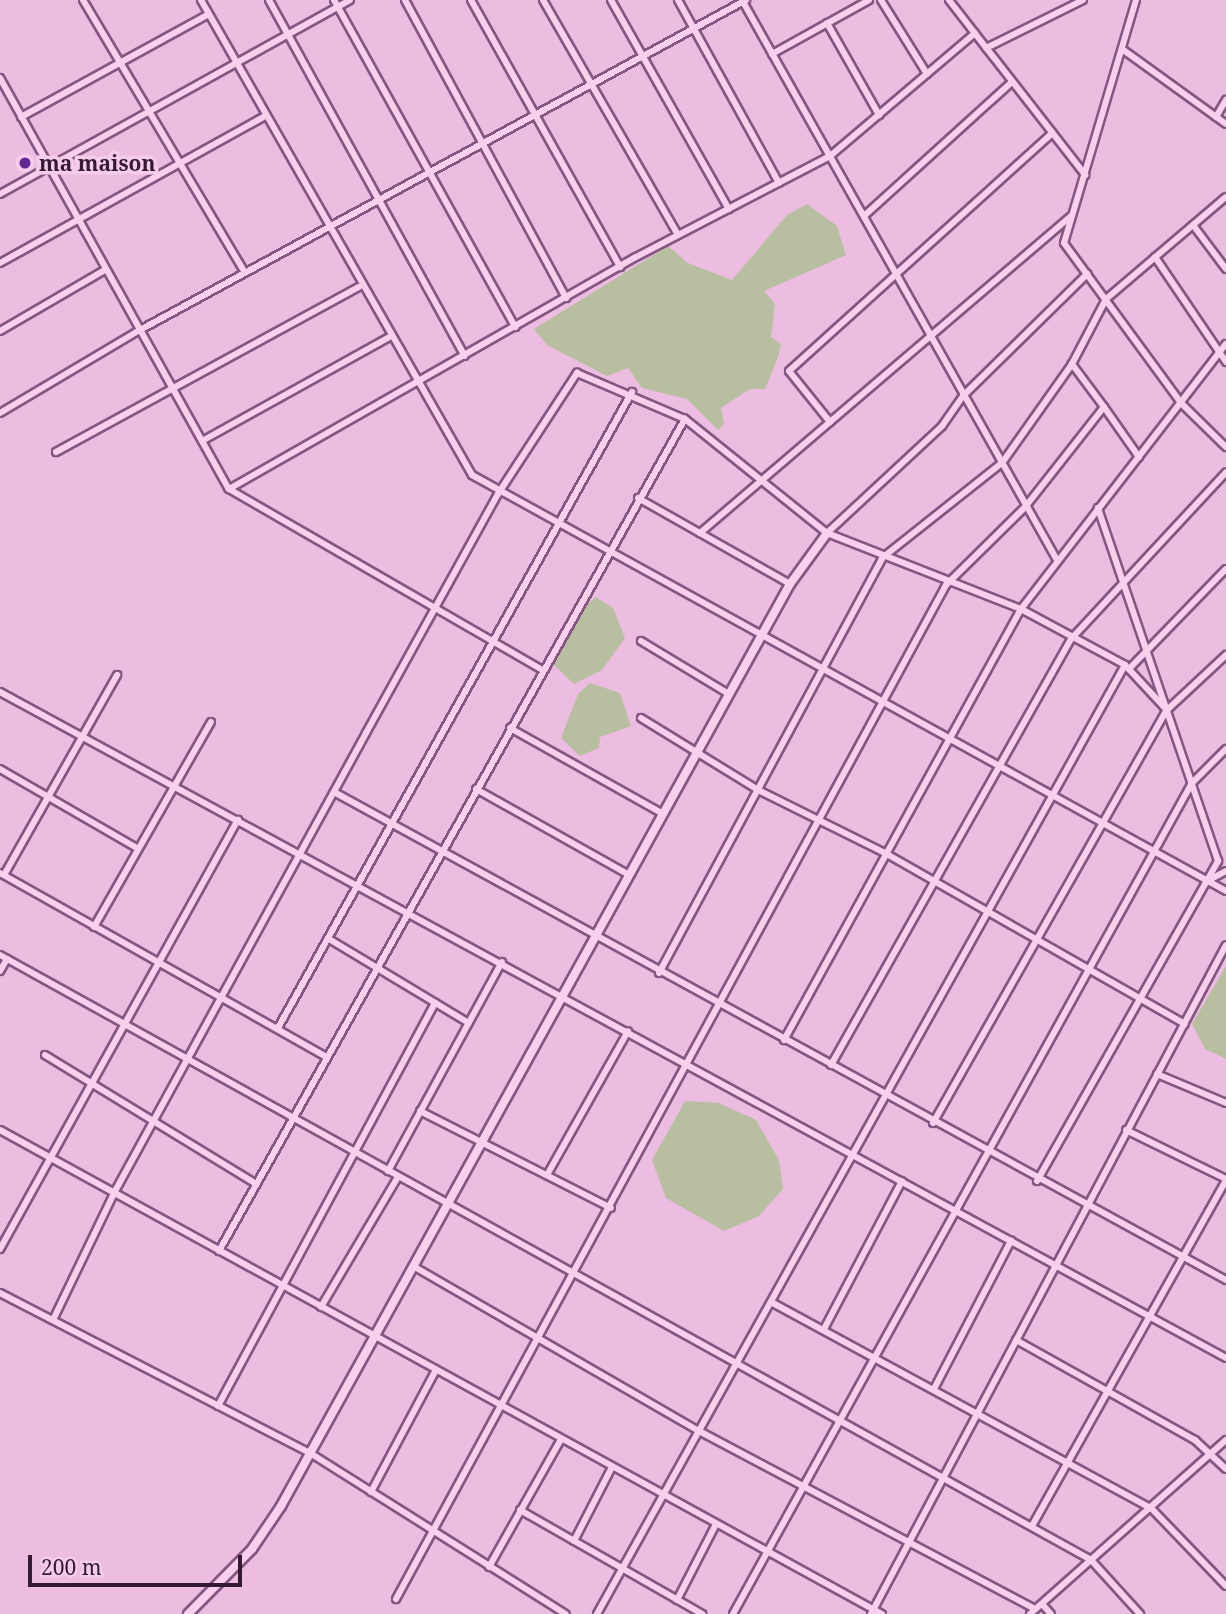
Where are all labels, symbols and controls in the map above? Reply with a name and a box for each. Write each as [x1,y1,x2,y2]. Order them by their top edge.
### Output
place label: ma maison [39,150,155,176]
marker: ma maison [17,155,33,171]
scale bar [32,1540,245,1584]
text: 200 m [41,1553,102,1581]

